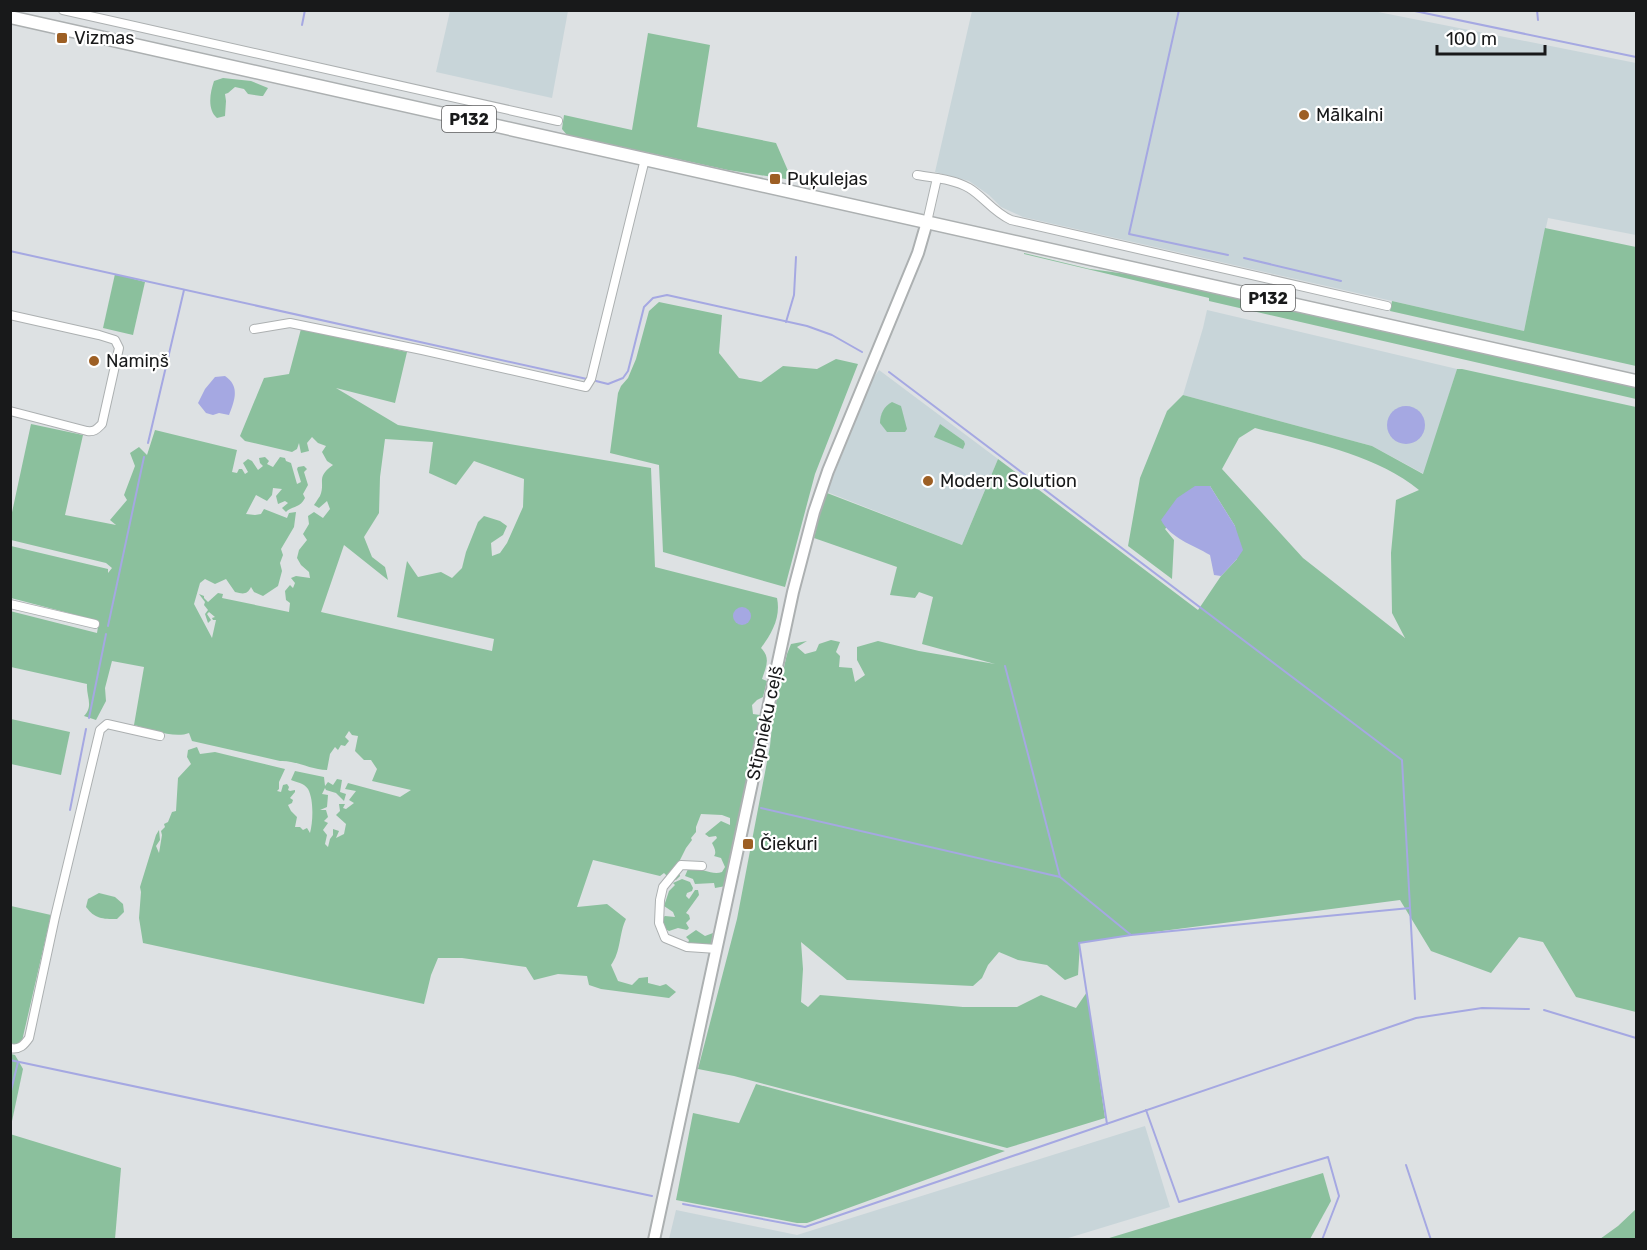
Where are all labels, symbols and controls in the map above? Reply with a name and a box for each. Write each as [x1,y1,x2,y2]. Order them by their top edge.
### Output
scale bar [1437,18,1545,56]
place label: Vizmas [74,27,134,49]
text: 100 m [1446,28,1497,50]
marker: Vizmas [55,31,69,45]
place label: Mālkalni [1316,104,1383,126]
road number: P132 [442,106,496,132]
marker: Mālkalni [1297,108,1311,122]
place label: Puķulejas [787,168,868,190]
marker: Puķulejas [768,172,782,186]
road number: P132 [1241,285,1295,311]
place label: Namiņš [106,350,169,372]
marker: Namiņš [87,354,101,368]
place label: Modern Solution [940,470,1077,492]
marker: Modern Solution [921,474,935,488]
street label: Stīpnieku ceļš [742,664,788,782]
place label: Čiekuri [760,833,818,855]
marker: Čiekuri [741,837,755,851]

